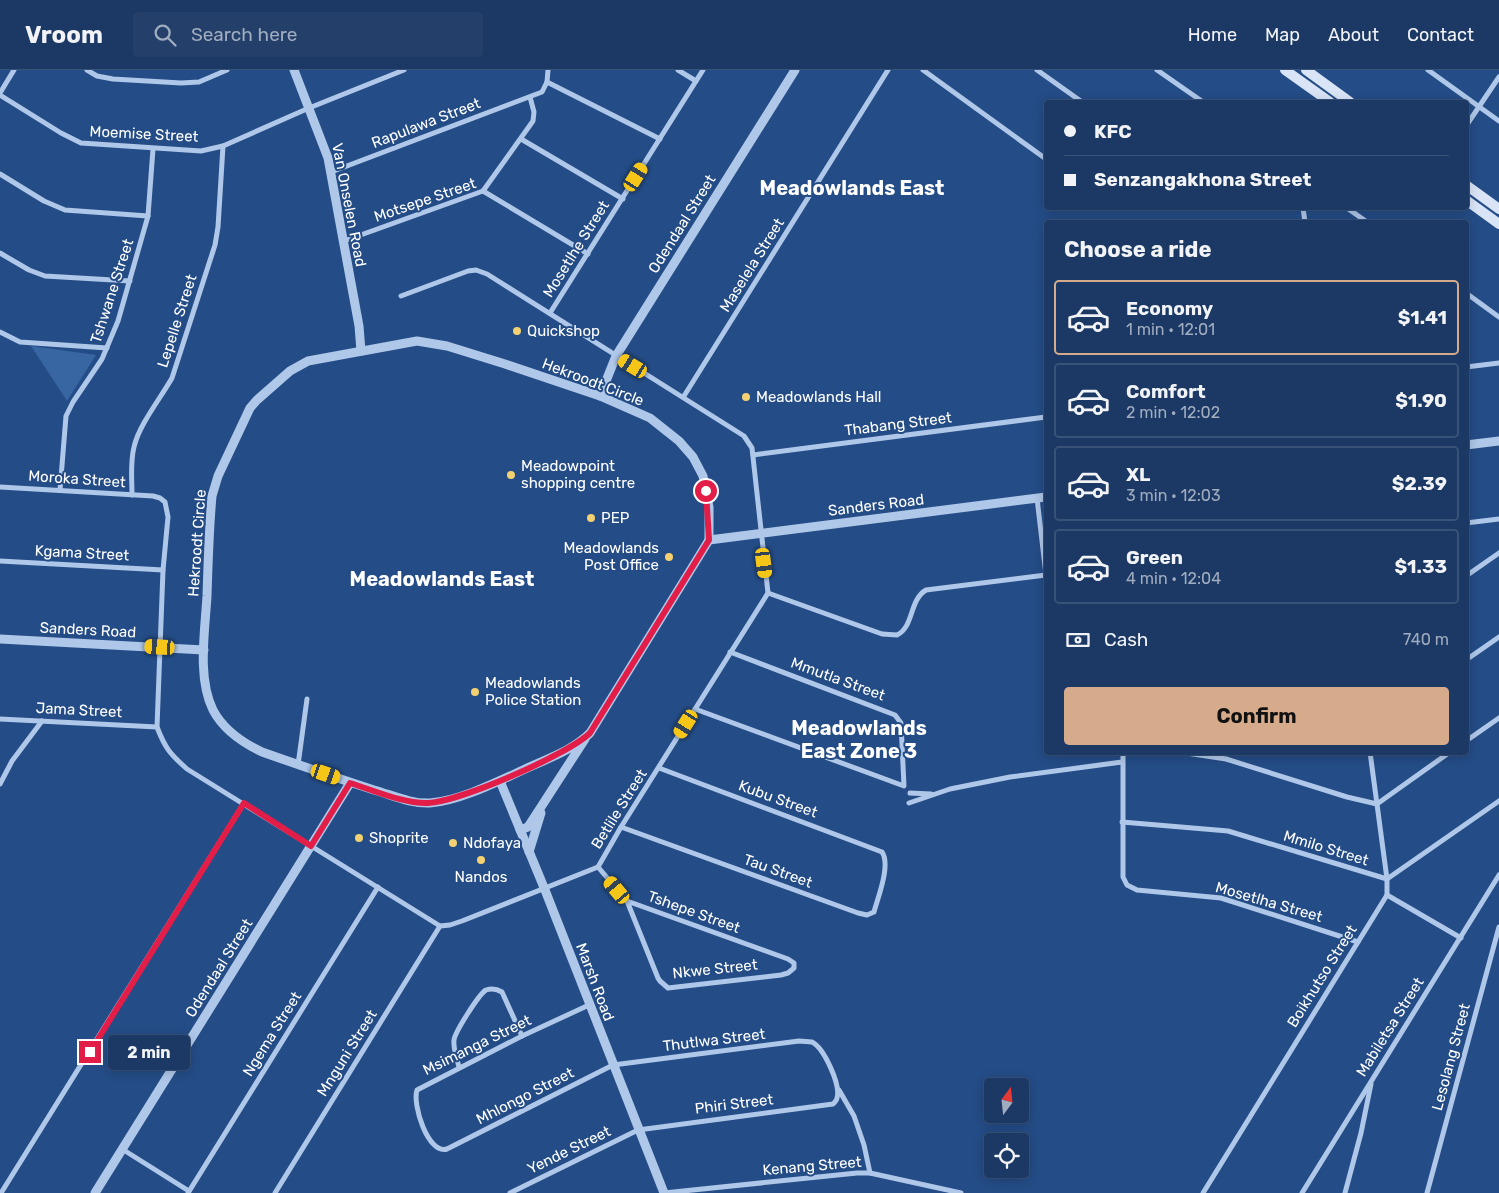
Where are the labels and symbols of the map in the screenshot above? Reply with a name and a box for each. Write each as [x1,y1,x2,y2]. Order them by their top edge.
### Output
street label: Rapulawa Street [369,94,483,152]
street label: Moemise Street [89,122,199,146]
street label: Van Onselen Road [328,142,370,268]
car [621,160,650,194]
street label: Odendaal Street [644,171,720,277]
street label: Motsepe Street [372,174,479,226]
district label: Meadowlands East [760,176,944,200]
street label: Mosetlhe Street [539,197,613,301]
street label: Maselela Street [716,215,788,315]
street label: Tshwane Street [87,236,137,345]
street label: Lepelle Street [153,272,201,370]
place label: Quickshop [527,322,600,340]
marker: Quickshop [511,325,523,337]
car [616,352,649,380]
street label: Hekroodt Circle [540,354,646,410]
place label: Meadowlands Hall [756,388,882,406]
marker: Meadowlands Hall [740,391,752,403]
street label: Thabang Street [843,408,953,440]
place label: Meadowpoint shopping centre [521,457,635,492]
street label: Moroka Street [28,467,126,491]
marker: Meadowpoint shopping centre [505,469,517,481]
route start [695,480,717,502]
street label: Hekroodt Circle [184,489,210,597]
street label: Sanders Road [827,490,925,520]
place label: PEP [601,509,630,527]
marker: PEP [585,512,597,524]
place label: Meadowlands Post Office [563,539,659,574]
street label: Kgama Street [34,542,130,564]
car [754,547,773,579]
marker: Meadowlands Post Office [663,551,675,563]
district label: Meadowlands East [350,567,534,591]
street label: Sanders Road [39,618,137,642]
car [144,639,175,655]
street label: Mmutla Street [788,654,888,704]
place label: Meadowlands Police Station [485,674,581,709]
marker: Meadowlands Police Station [469,686,481,698]
street label: Jama Street [35,699,123,721]
car [671,707,700,741]
district label: Meadowlands East Zone 3 [791,716,927,763]
car [309,762,342,786]
street label: Betlile Street [587,766,651,852]
street label: Kubu Street [736,776,820,822]
street label: Mmilo Street [1281,827,1371,870]
place label: Shoprite [369,829,429,847]
marker: Shoprite [353,832,365,844]
place label: Ndofaya [463,834,521,852]
marker: Ndofaya [447,837,459,849]
street label: Tau Street [741,850,815,892]
marker: Nandos [475,854,487,866]
place label: Nandos [455,868,508,886]
car [601,874,632,906]
street label: Mosetlha Street [1213,878,1325,926]
street label: Tshepe Street [645,887,743,937]
street label: Odendaal Street [181,915,257,1021]
street label: Boikhutso Street [1283,921,1361,1031]
street label: Marsh Road [572,941,618,1023]
street label: Nkwe Street [672,956,759,982]
street label: Mabiletsa Street [1352,974,1428,1080]
street label: Ngema Street [239,988,305,1080]
street label: Lesolang Street [1428,1001,1474,1112]
street label: Mnguni Street [313,1006,381,1100]
street label: Msimanga Street [420,1011,534,1079]
street label: Thutlwa Street [662,1025,766,1055]
callout: 2 min [108,1034,190,1070]
route end [79,1041,101,1063]
street label: Mhlongo Street [473,1064,577,1128]
north arrow [984,1078,1029,1122]
street label: Phiri Street [694,1090,774,1118]
street label: Yende Street [524,1122,614,1178]
street label: Kenang Street [762,1153,862,1179]

